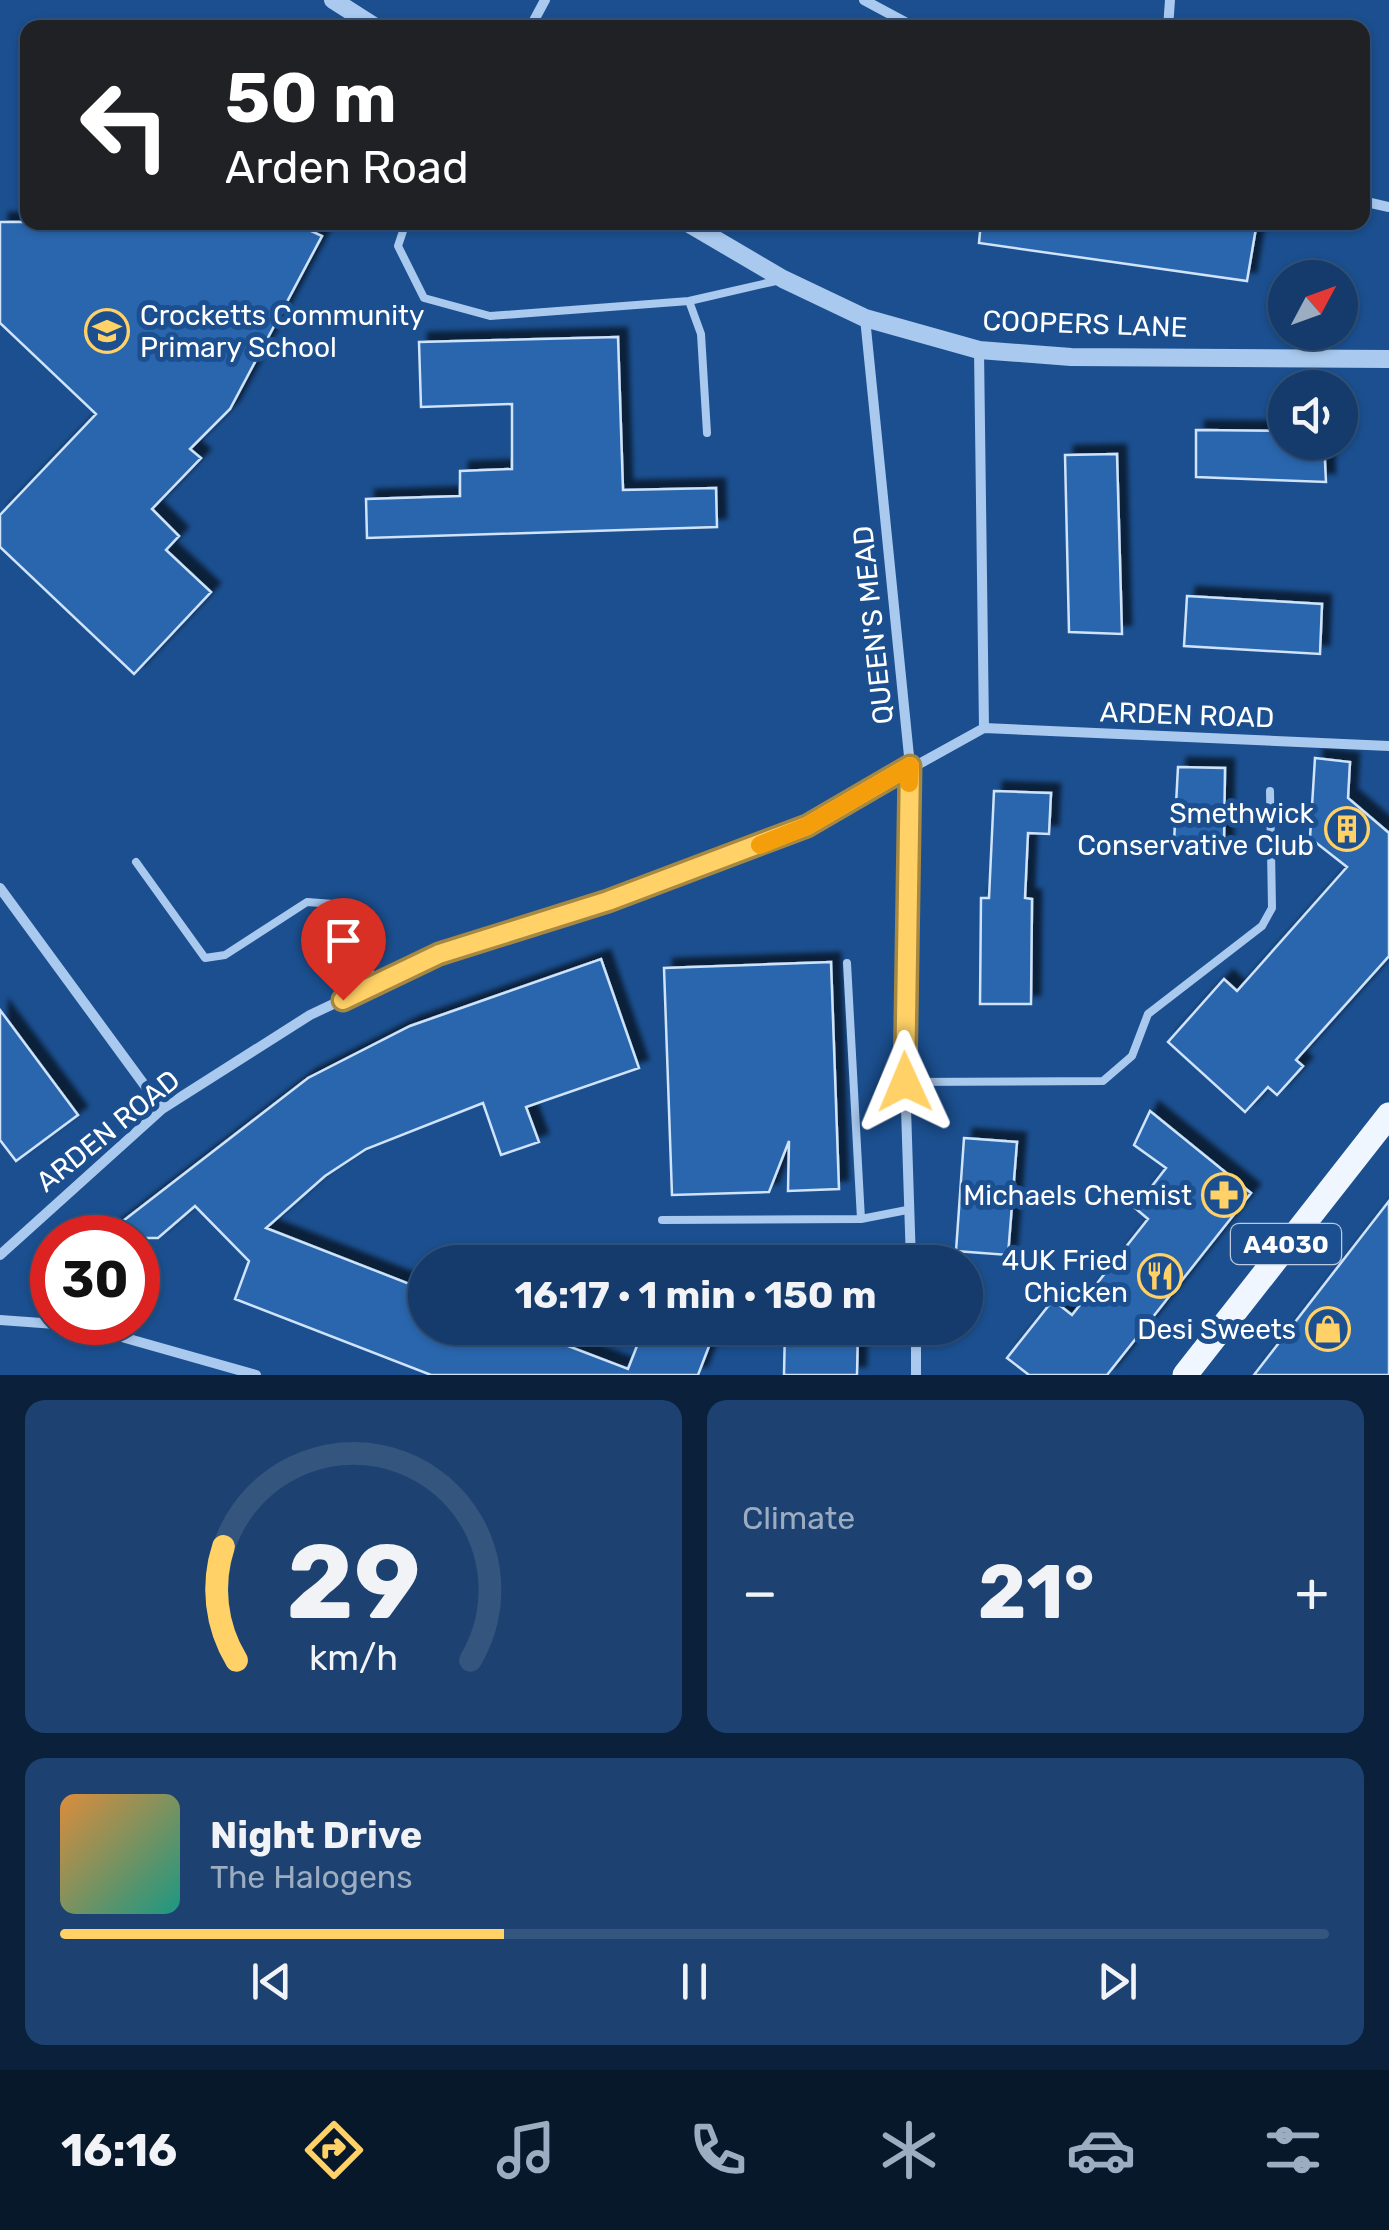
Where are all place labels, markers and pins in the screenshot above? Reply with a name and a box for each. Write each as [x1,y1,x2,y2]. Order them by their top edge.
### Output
place label: Crocketts Community Primary School [140,299,424,364]
school or university icon: Crocketts Community Primary School [84,308,130,354]
place label: Smethwick Conservative Club [1077,797,1315,862]
building icon: Smethwick Conservative Club [1324,806,1370,852]
pin [301,898,386,1001]
pharmacy icon: Michaels Chemist [1201,1172,1247,1218]
place label: Michaels Chemist [963,1179,1192,1212]
place label: 4UK Fried Chicken [1002,1244,1128,1309]
restaurant icon: 4UK Fried Chicken [1137,1253,1183,1299]
shop icon: Desi Sweets [1305,1306,1351,1352]
place label: Desi Sweets [1137,1313,1296,1346]

